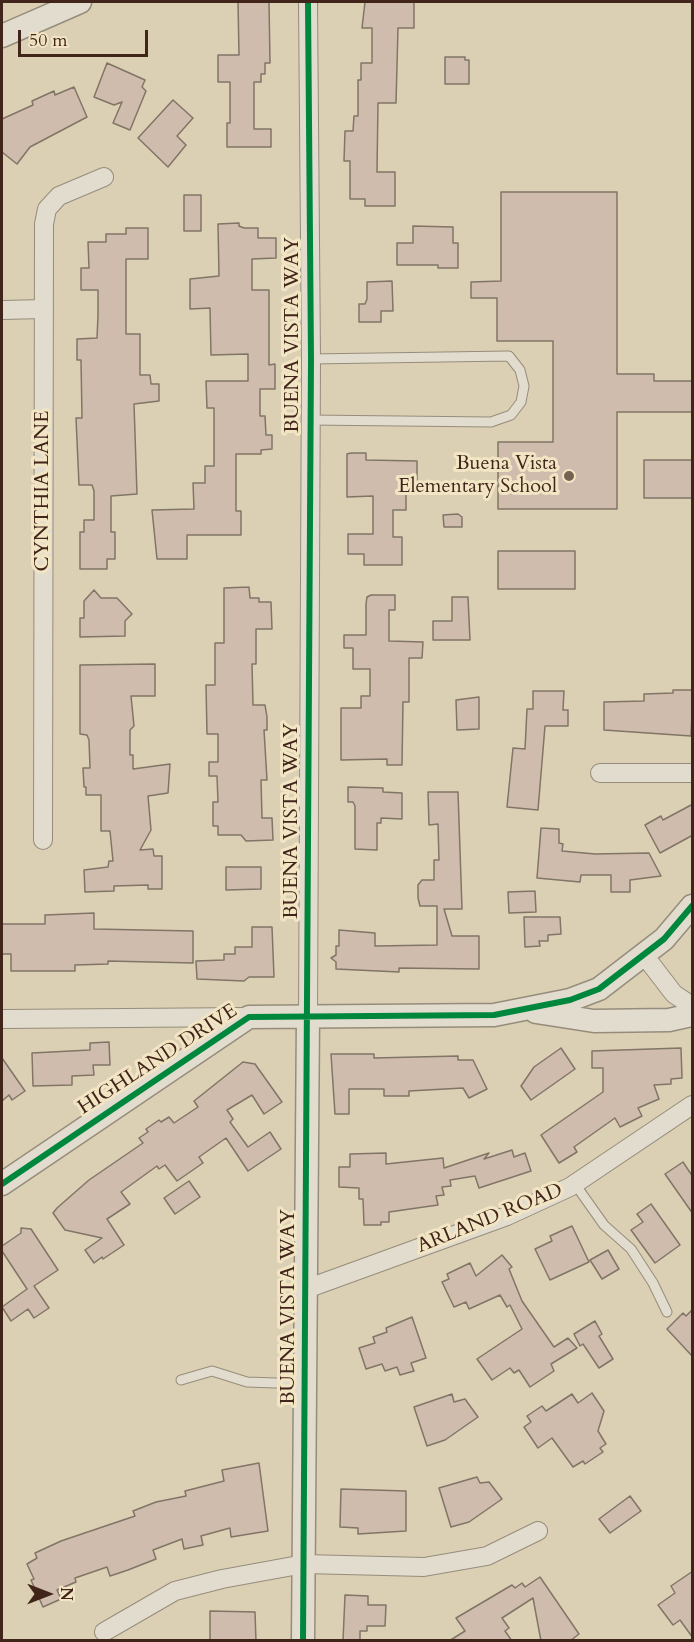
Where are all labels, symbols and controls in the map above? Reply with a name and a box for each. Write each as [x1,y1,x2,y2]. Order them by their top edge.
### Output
scale bar [21,18,152,56]
text: 50 m [29,28,68,53]
street label: BUENA VISTA WAY [281,237,305,433]
street label: CYNTHIA LANE [31,411,55,571]
place label: Buena Vista Elementary School [398,452,557,499]
marker: Buena Vista Elementary School [562,469,576,483]
street label: BUENA VISTA WAY [280,723,304,919]
street label: HIGHLAND DRIVE [74,1000,242,1120]
street label: ARLAND ROAD [414,1179,566,1259]
street label: BUENA VISTA WAY [277,1209,301,1405]
north arrow [18,1564,78,1624]
text: N [55,1587,77,1601]

